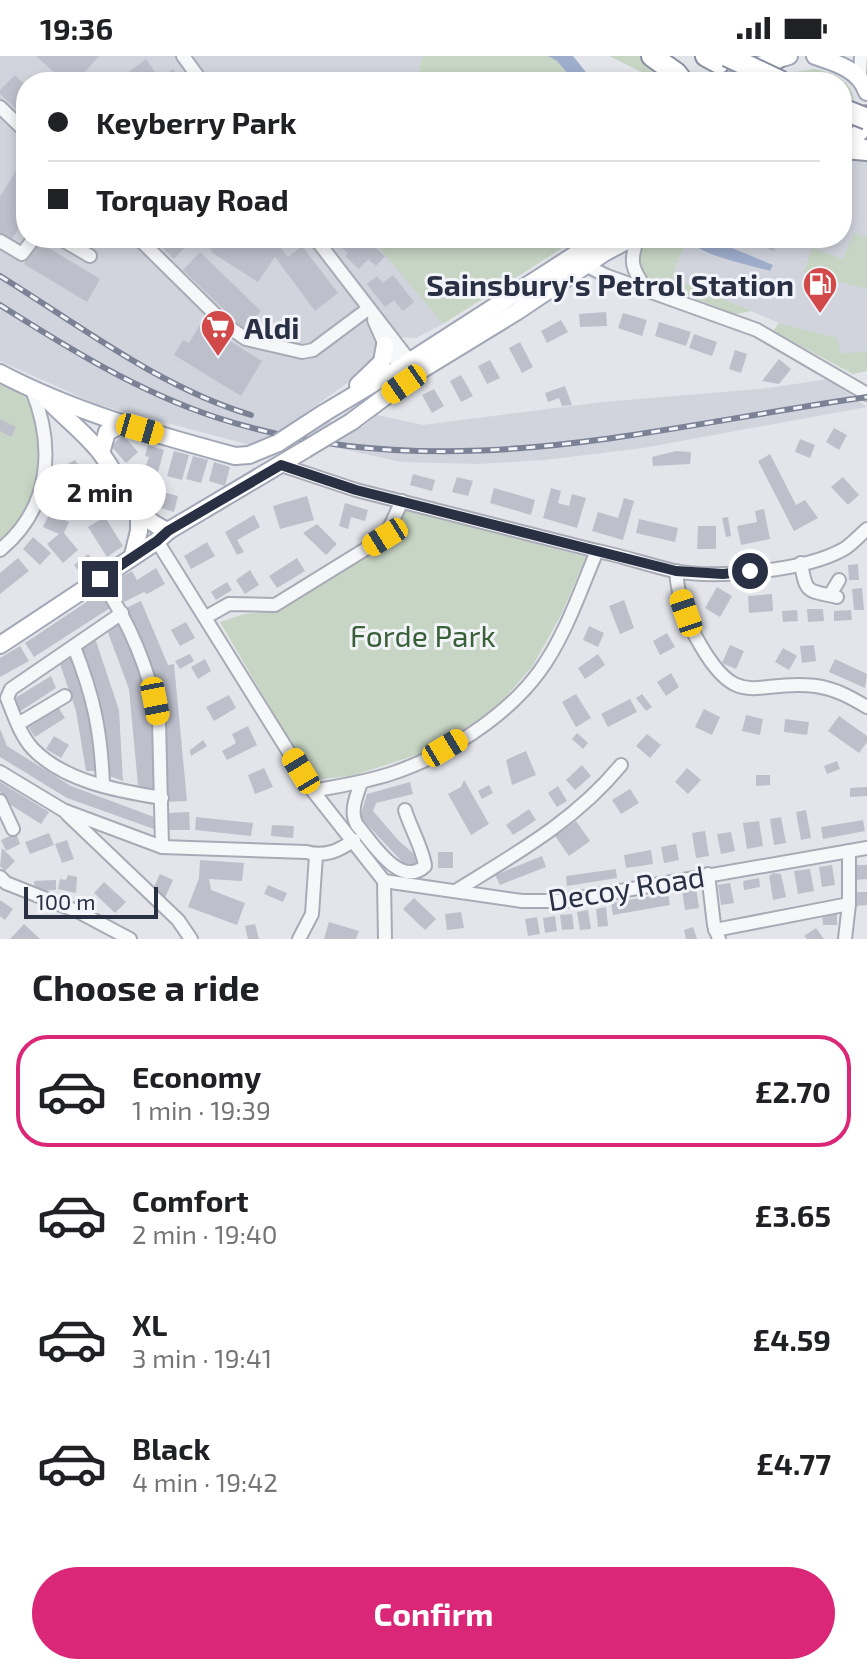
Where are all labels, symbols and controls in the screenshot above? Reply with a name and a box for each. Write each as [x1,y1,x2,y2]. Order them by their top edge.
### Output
text: 19:36 [40,10,113,46]
text: Keyberry Park [96,104,297,140]
text: Torquay Road [96,181,289,217]
fuel station icon: Sainsbury's Petrol Station [801,265,839,315]
place label: Sainsbury's Petrol Station [426,266,794,303]
supermarket icon: Aldi [199,308,237,358]
place label: Aldi [244,309,300,345]
car [377,360,431,408]
car [114,411,166,447]
callout: 2 min [34,463,166,519]
text: 2 min [67,476,133,507]
car [358,514,412,560]
route start [732,553,768,589]
route end [82,561,118,597]
car [667,586,705,640]
park label: Forde Park [350,617,496,653]
car [139,675,171,727]
car [418,725,472,771]
car [278,744,324,798]
street label: Decoy Road [545,857,707,917]
scale bar [24,883,158,919]
text: 100 m [36,888,95,914]
text: Choose a ride [32,965,260,1008]
icon: car [36,1055,108,1127]
text: Economy [132,1058,261,1094]
text: £2.70 [755,1073,831,1109]
text: 1 min · 19:39 [132,1094,271,1125]
icon: car [36,1179,108,1251]
text: Comfort [132,1182,249,1218]
text: £3.65 [755,1197,831,1233]
text: 2 min · 19:40 [132,1218,278,1249]
icon: car [36,1303,108,1375]
text: XL [132,1306,167,1342]
text: £4.59 [753,1321,831,1357]
text: 3 min · 19:41 [132,1342,272,1373]
icon: car [36,1427,108,1499]
text: Black [132,1430,210,1466]
text: £4.77 [756,1445,831,1481]
text: 4 min · 19:42 [132,1466,278,1497]
button: Confirm [32,1567,835,1659]

